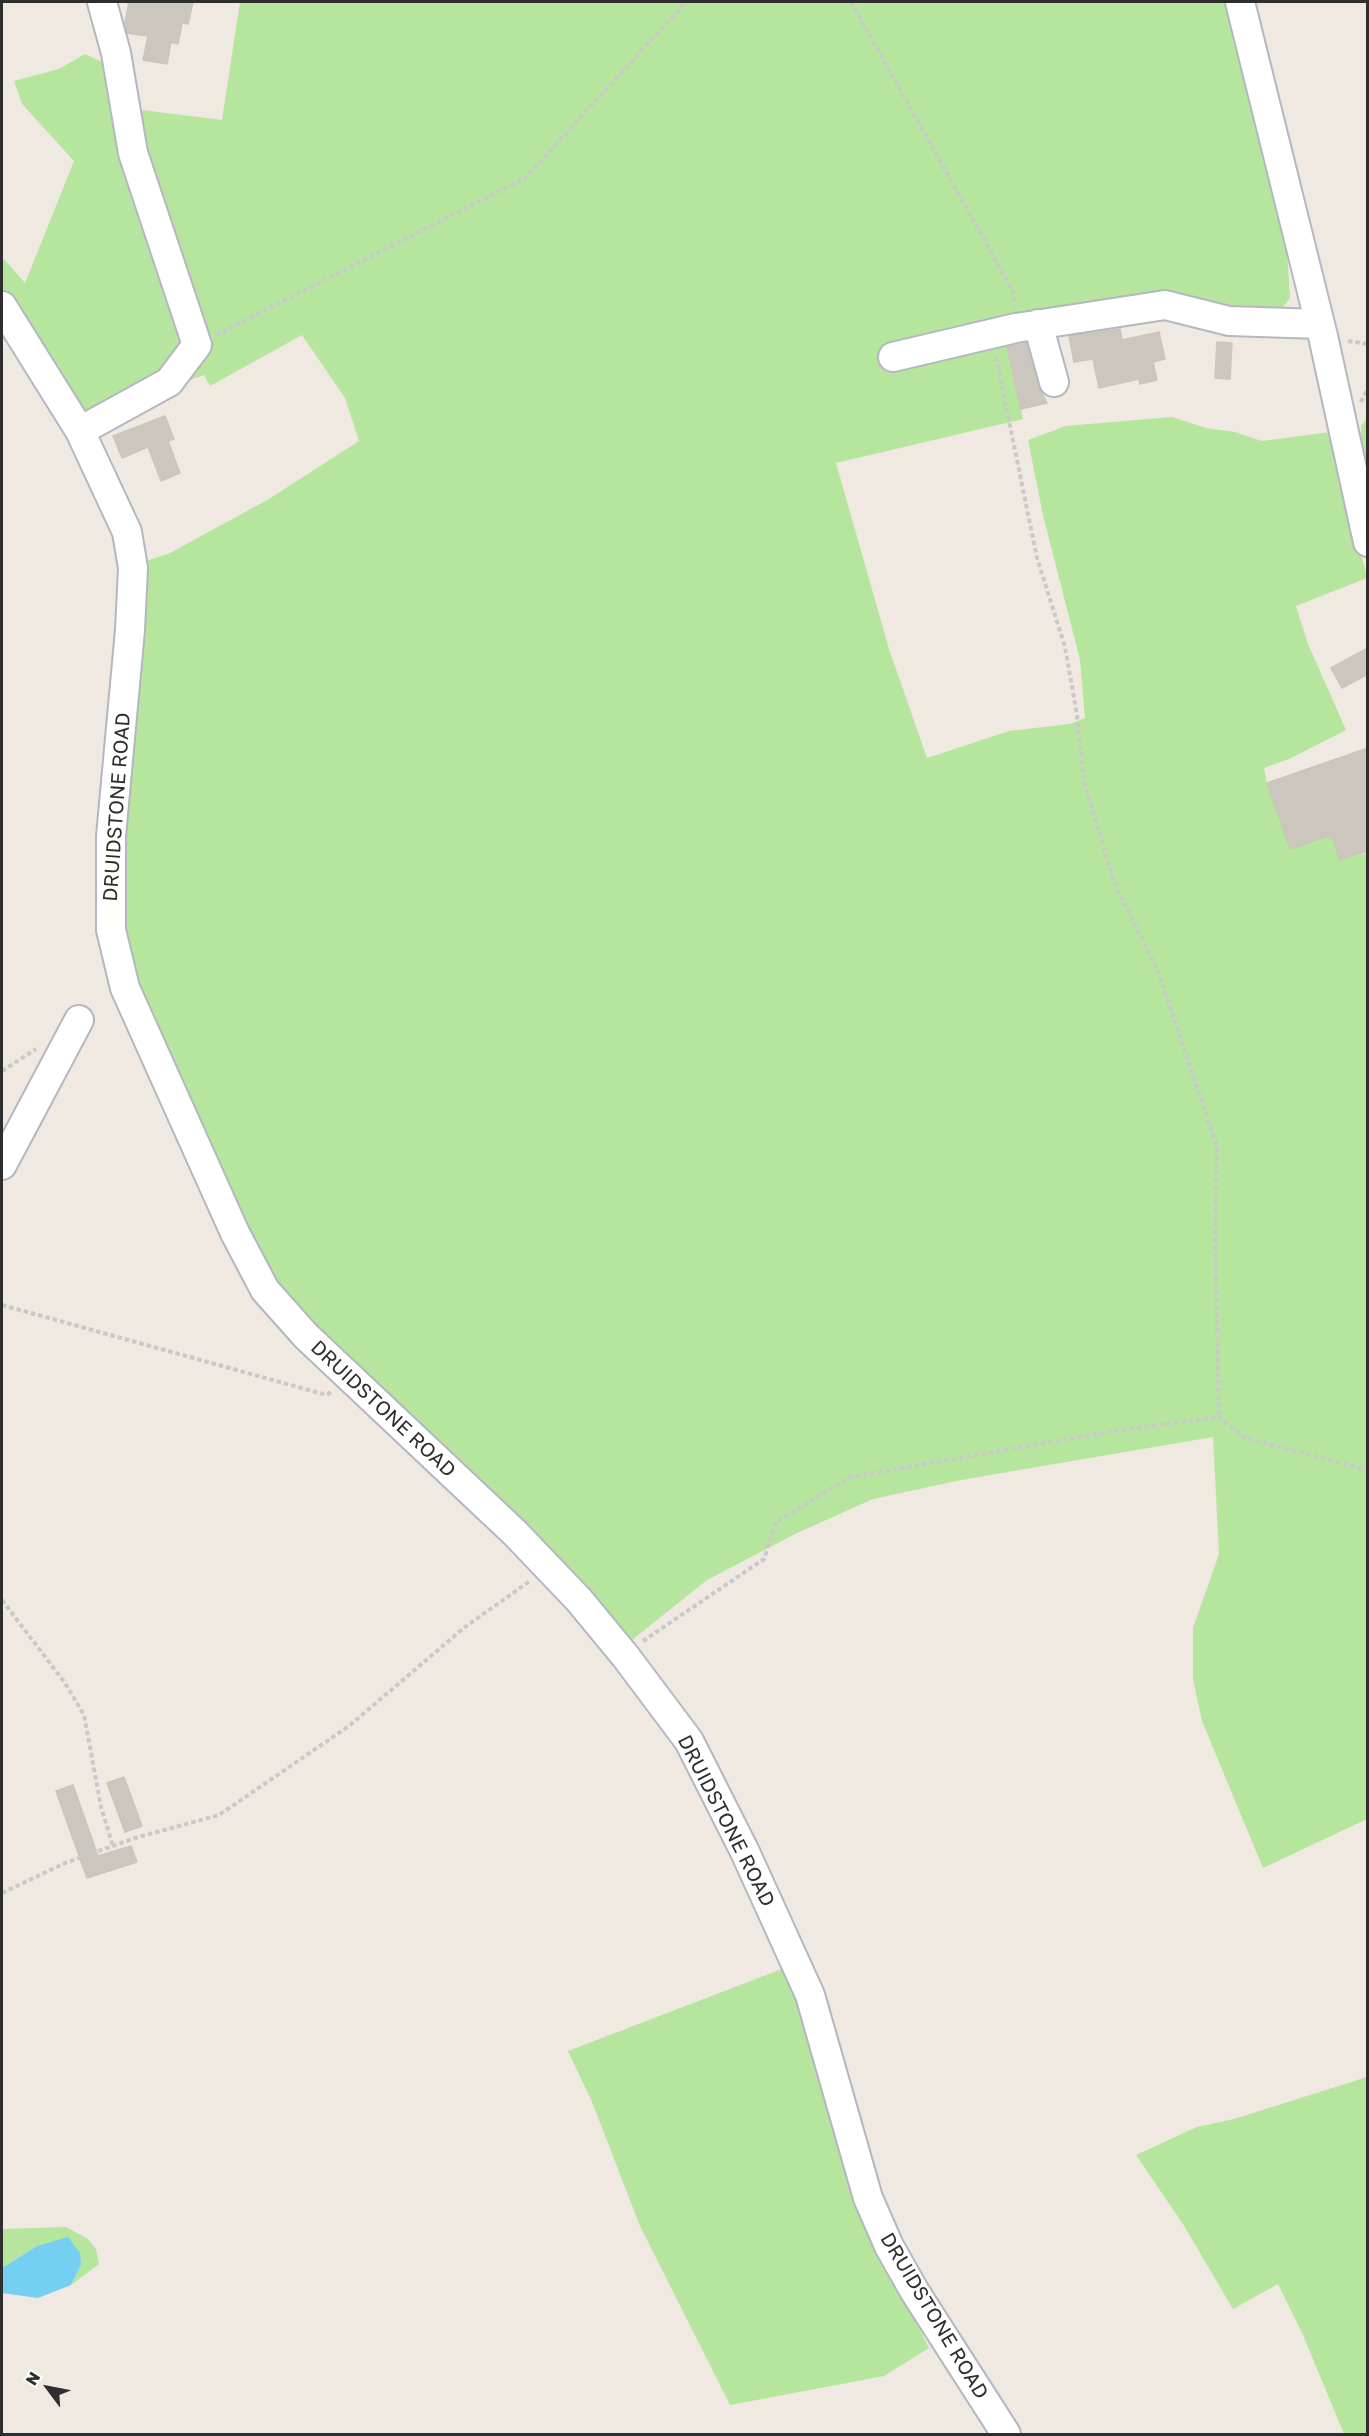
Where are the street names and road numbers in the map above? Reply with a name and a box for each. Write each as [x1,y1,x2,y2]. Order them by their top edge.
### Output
street label: DRUIDSTONE ROAD [98,712,136,902]
street label: DRUIDSTONE ROAD [306,1336,460,1482]
street label: DRUIDSTONE ROAD [672,1731,780,1911]
street label: DRUIDSTONE ROAD [875,2229,993,2403]

